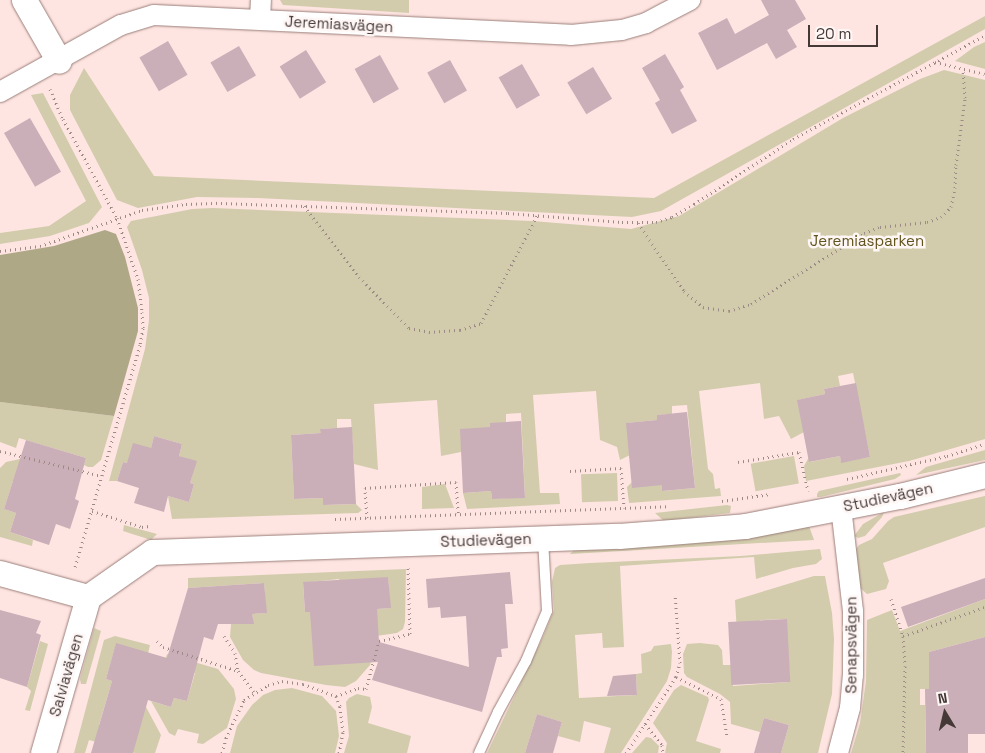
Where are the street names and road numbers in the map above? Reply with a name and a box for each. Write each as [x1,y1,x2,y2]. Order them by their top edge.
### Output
street label: Jeremiasvägen [284,12,394,36]
street label: Studievägen [842,479,934,515]
street label: Studievägen [440,529,532,551]
street label: Senapsvägen [842,596,860,694]
street label: Salviavägen [46,631,86,719]

